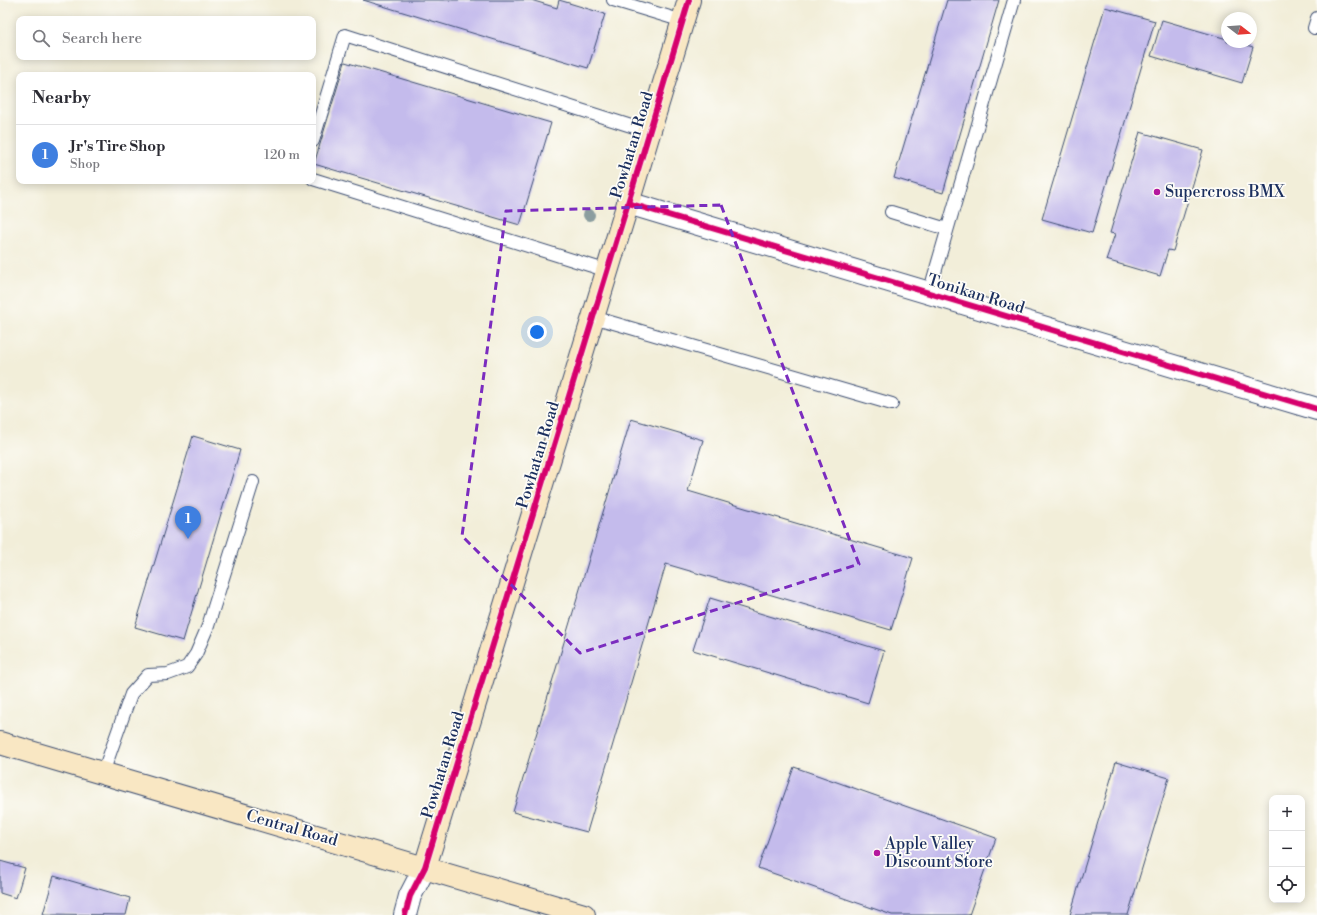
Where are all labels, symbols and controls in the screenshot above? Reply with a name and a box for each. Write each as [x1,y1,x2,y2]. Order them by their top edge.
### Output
north arrow [1221,12,1257,48]
search box [16,16,316,60]
icon: search [30,27,52,49]
text: Search here [62,29,142,48]
text: Nearby [32,87,91,109]
street label: Powhatan Road [606,89,658,201]
text: Jr's Tire Shop [70,137,166,156]
text: 1 [42,147,48,163]
text: 120 m [264,147,300,163]
text: Shop [70,156,100,172]
place label: Supercross BMX [1165,182,1286,202]
marker: Supercross BMX [1152,187,1162,197]
street label: Tonikan Road [925,270,1027,318]
your location [527,322,547,342]
street label: Powhatan Road [512,399,564,511]
pin: 1 [175,506,201,539]
street label: Powhatan Road [417,709,469,821]
map controls [1269,795,1305,903]
button: + [1269,795,1305,831]
street label: Central Road [244,805,340,851]
button: − [1269,831,1305,867]
place label: Apple Valley Discount Store [884,834,993,872]
marker: Apple Valley Discount Store [872,848,882,858]
button: locate [1269,867,1305,903]

